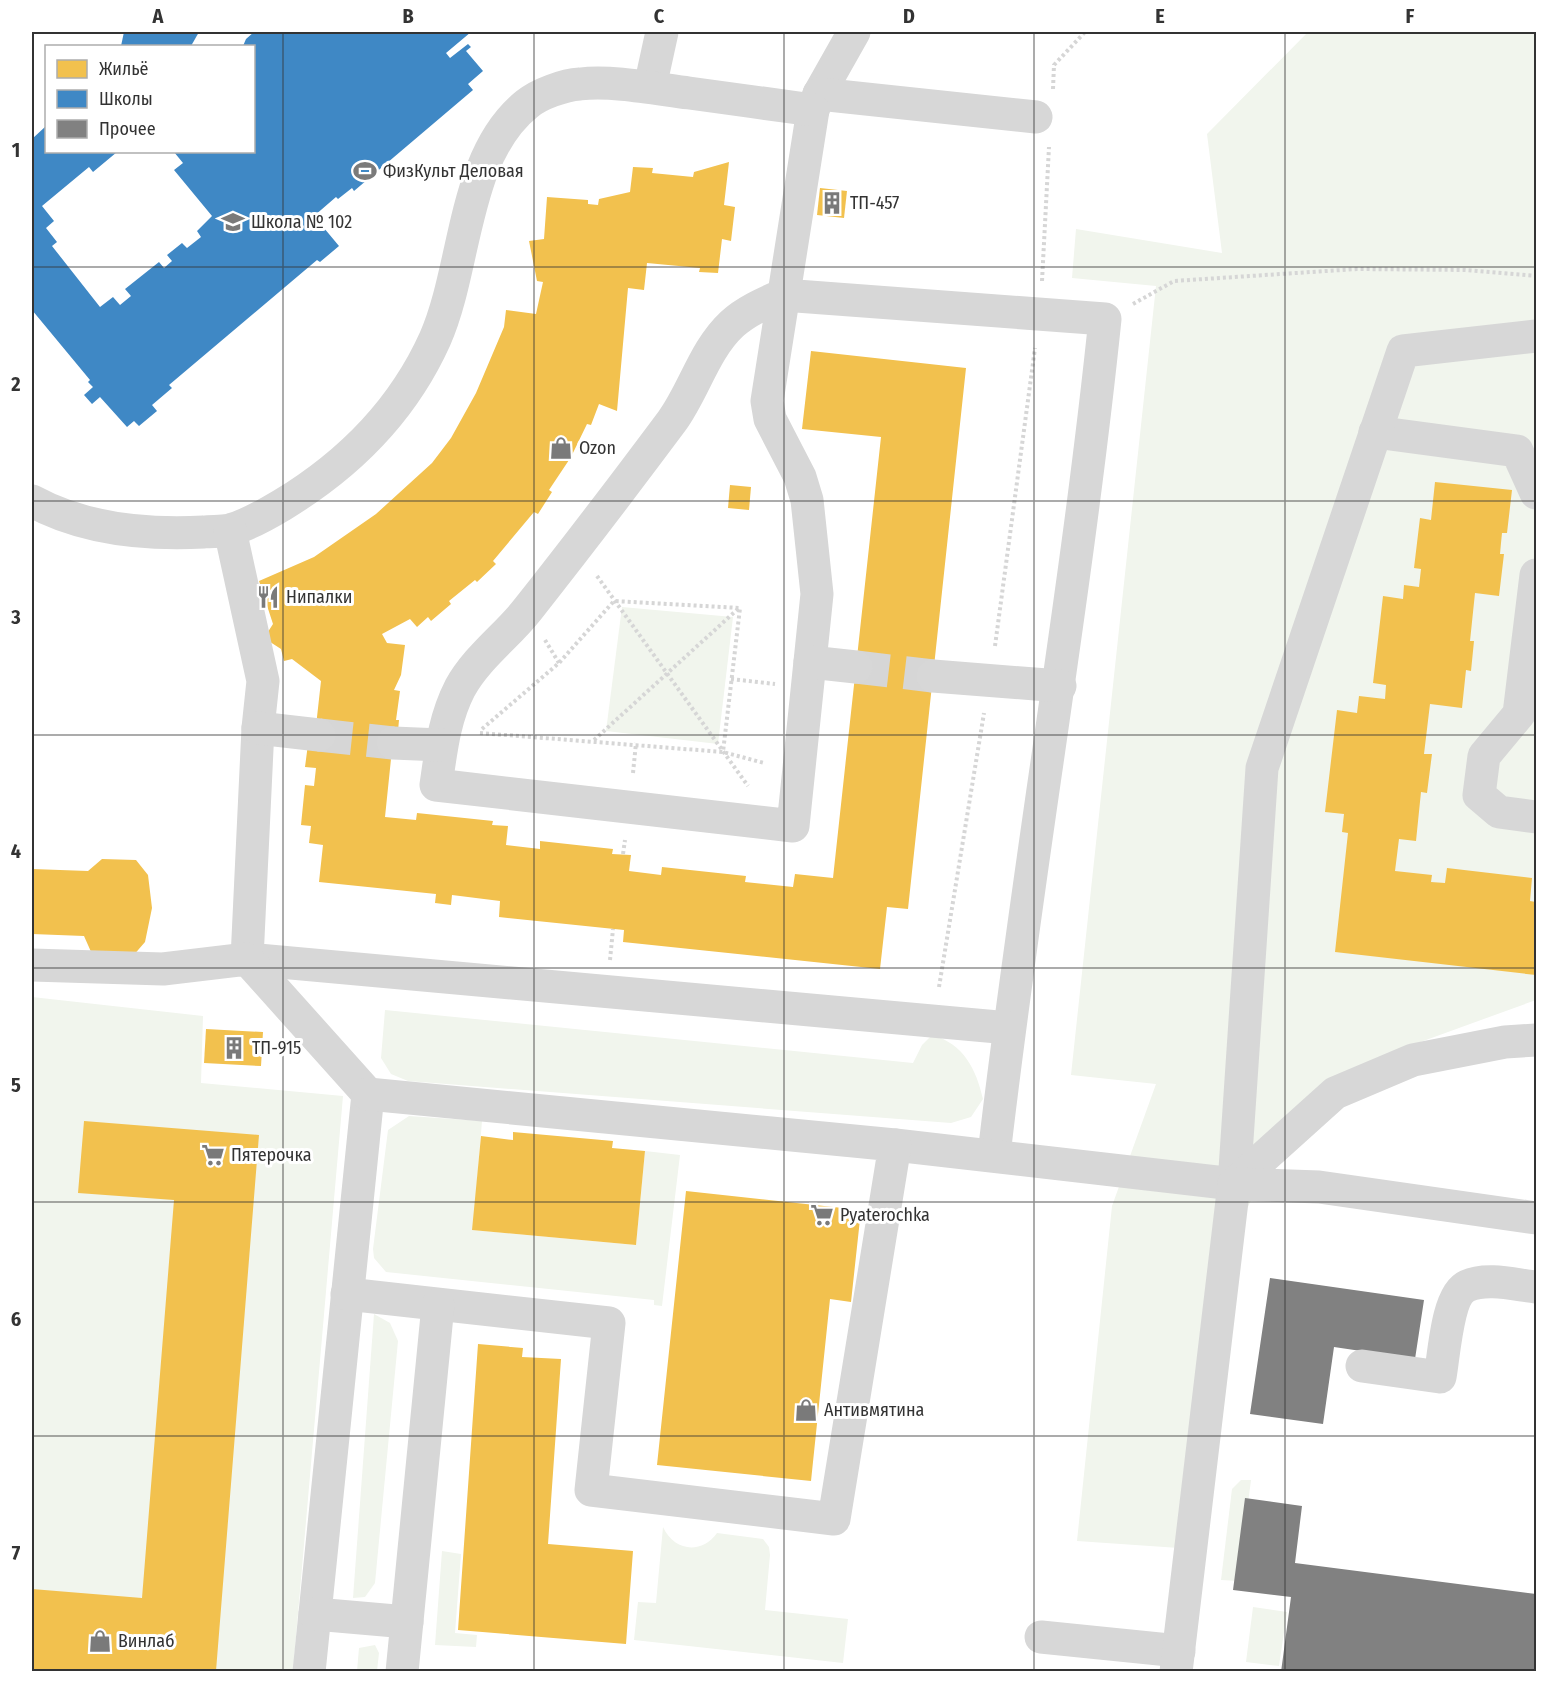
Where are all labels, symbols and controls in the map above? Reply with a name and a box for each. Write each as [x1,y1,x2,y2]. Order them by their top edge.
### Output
text: A [152,4,165,28]
text: B [402,4,414,28]
text: C [654,4,665,28]
text: D [903,4,915,28]
text: E [1155,4,1165,28]
text: F [1406,4,1415,28]
legend [45,45,255,153]
text: Жильё [99,58,149,80]
text: Школы [99,88,153,110]
text: Прочее [99,118,156,140]
text: 1 [12,138,20,162]
sports icon: ФизКульт Деловая [352,158,378,184]
place label: ФизКульт Деловая [383,160,524,182]
building icon: ТП-457 [819,190,845,216]
place label: ТП-457 [850,192,899,214]
school or university icon: Школа № 102 [220,209,246,235]
place label: Школа № 102 [251,211,352,233]
text: 2 [10,372,21,396]
shop icon: Ozon [548,435,574,461]
place label: Ozon [579,437,616,459]
restaurant icon: Нипалки [255,584,281,610]
place label: Нипалки [286,586,352,608]
text: 3 [10,605,21,629]
text: 4 [11,839,21,863]
building icon: ТП-915 [221,1035,247,1061]
place label: ТП-915 [252,1037,301,1059]
text: 5 [11,1073,21,1097]
supermarket icon: Пятерочка [200,1142,226,1168]
place label: Пятерочка [231,1144,312,1166]
supermarket icon: Pyaterochka [809,1202,835,1228]
place label: Pyaterochka [840,1204,930,1226]
text: 6 [11,1307,21,1331]
shop icon: Антивмятина [793,1397,819,1423]
place label: Антивмятина [824,1399,925,1421]
text: 7 [12,1541,21,1565]
shop icon: Винлаб [87,1628,113,1654]
place label: Винлаб [118,1630,175,1652]

